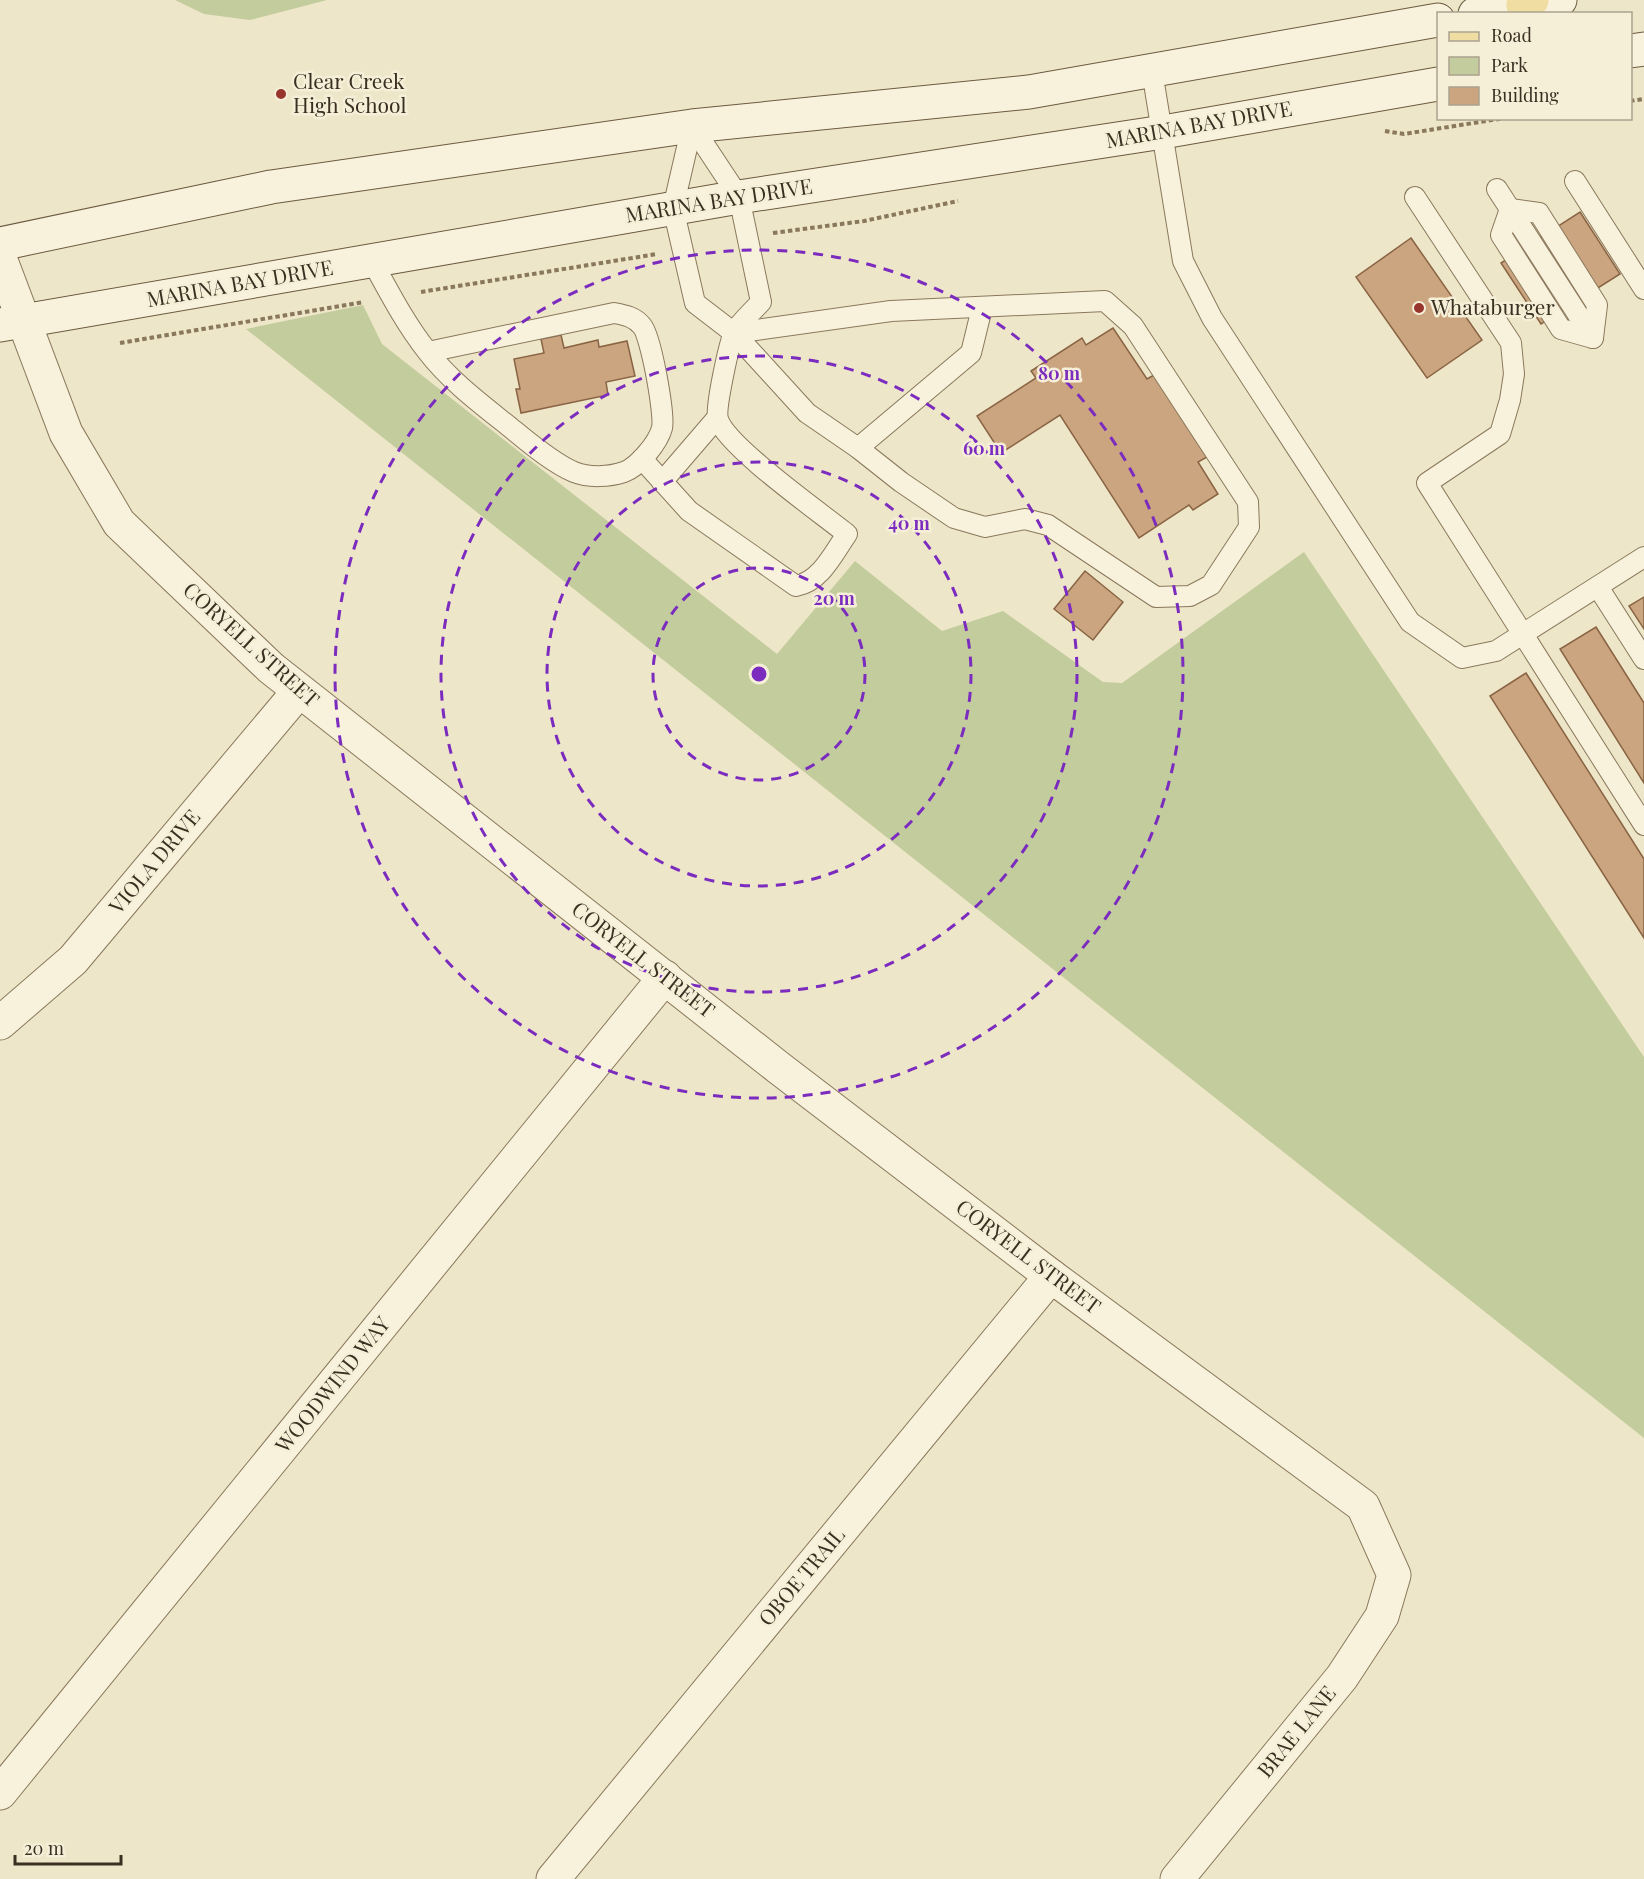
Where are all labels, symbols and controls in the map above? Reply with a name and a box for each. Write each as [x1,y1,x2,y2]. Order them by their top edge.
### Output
legend [1437,12,1632,120]
text: Road [1491,23,1532,47]
text: Park [1491,53,1528,77]
place label: Clear Creek High School [293,66,406,118]
text: Building [1491,83,1559,107]
marker: Clear Creek High School [274,87,288,101]
street label: MARINA BAY DRIVE [1103,93,1294,153]
street label: MARINA BAY DRIVE [623,170,814,228]
street label: MARINA BAY DRIVE [144,252,335,312]
place label: Whataburger [1430,292,1555,320]
marker: Whataburger [1412,301,1426,315]
text: 80 m [1038,361,1081,385]
text: 60 m [963,436,1006,460]
text: 40 m [888,511,931,535]
street label: CORYELL STREET [178,575,326,712]
text: 20 m [813,586,855,610]
centre of rings [749,664,769,684]
street label: VIOLA DRIVE [101,803,205,920]
street label: CORYELL STREET [567,894,721,1023]
street label: CORYELL STREET [951,1192,1107,1319]
street label: WOODWIND WAY [267,1309,395,1458]
street label: OBOE TRAIL [751,1521,850,1631]
street label: BRAE LANE [1250,1679,1341,1782]
scale bar [15,1828,122,1866]
text: 20 m [24,1836,64,1860]

